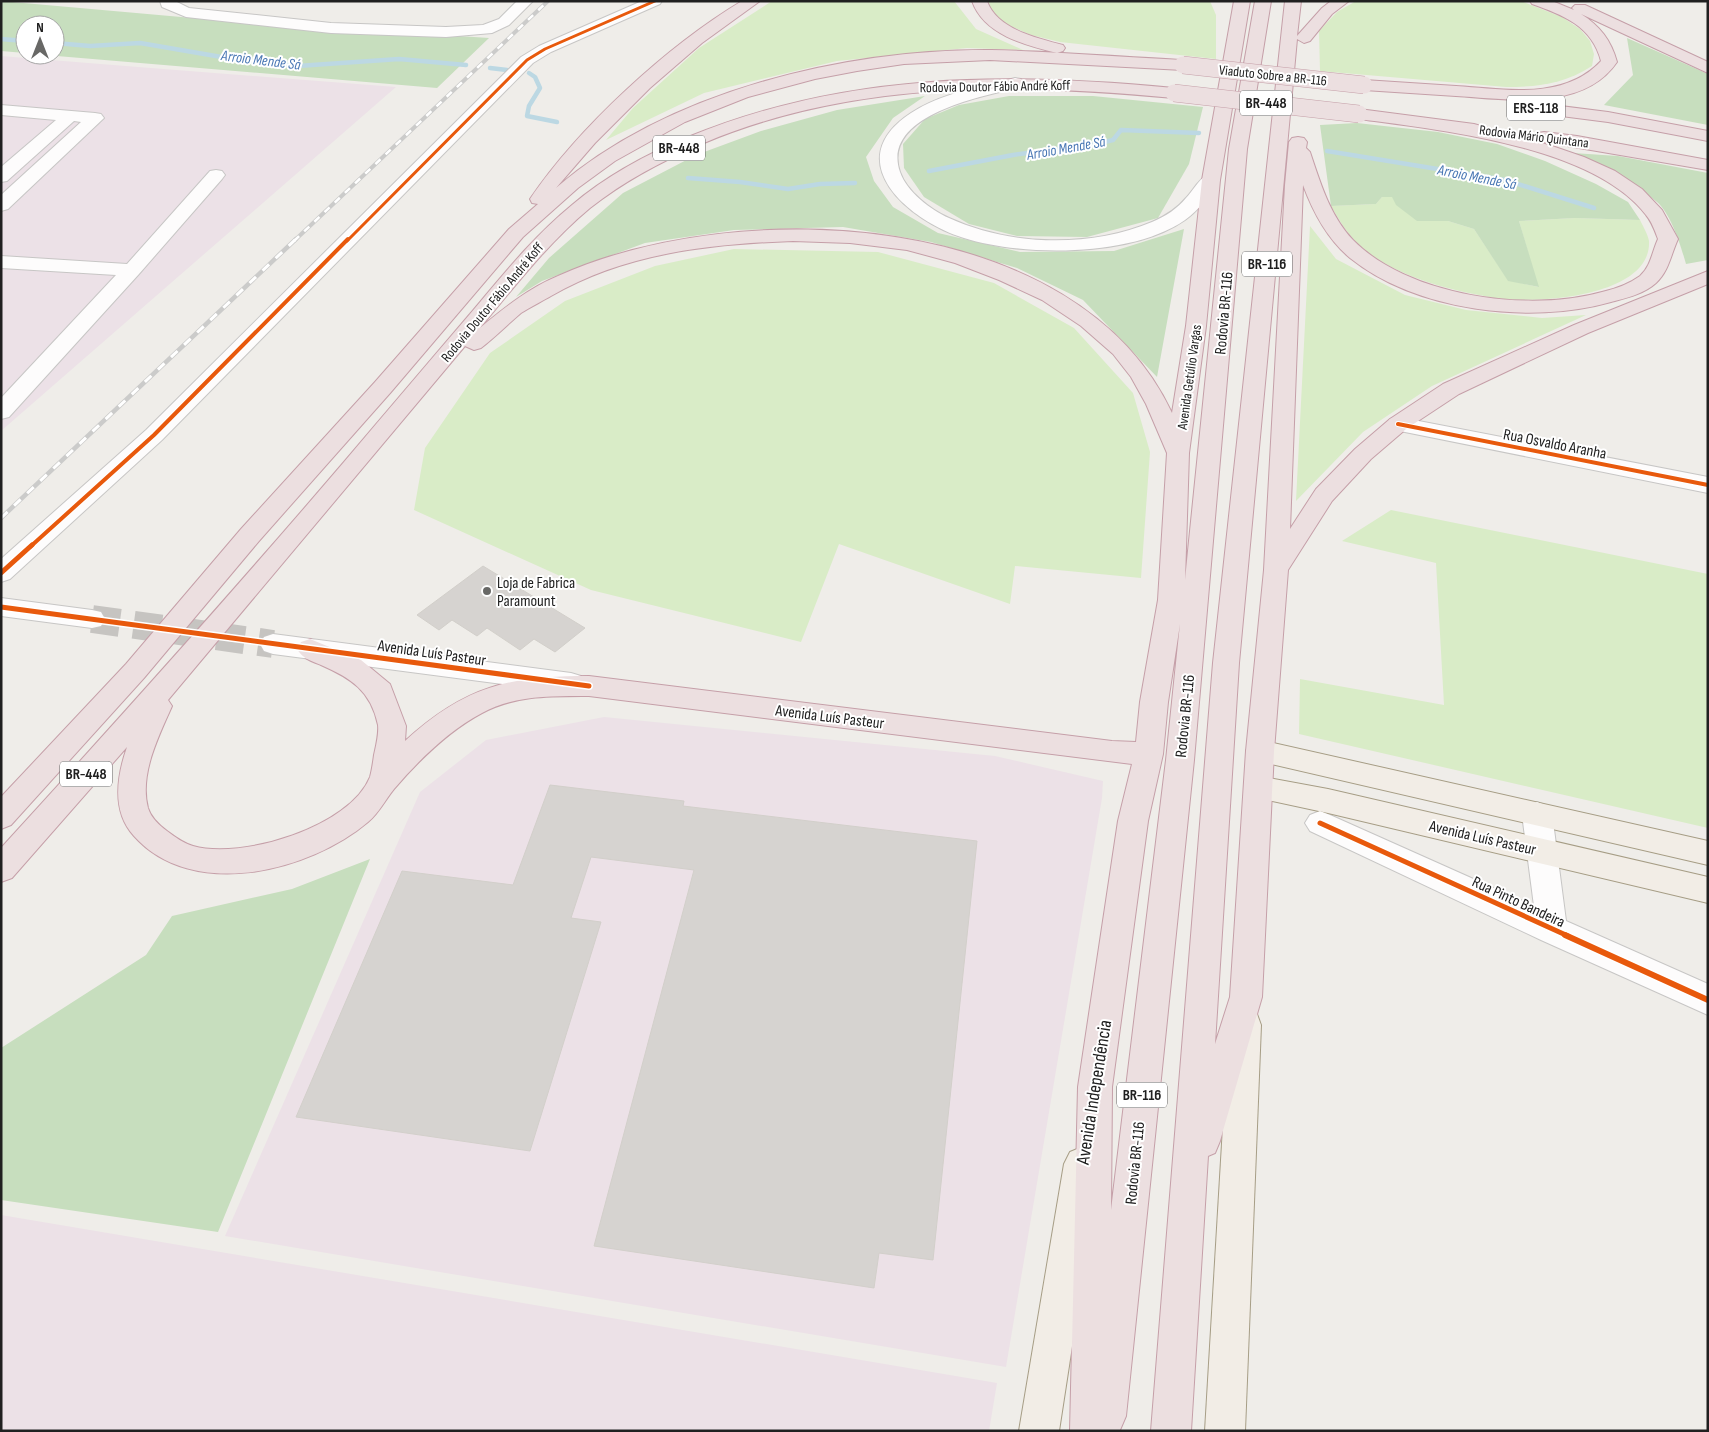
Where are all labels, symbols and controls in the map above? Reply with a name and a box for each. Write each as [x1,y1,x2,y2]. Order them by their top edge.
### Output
north arrow [15,15,65,65]
text: N [36,19,44,36]
water label: Arroio Mende Sá [219,46,302,75]
street label: Viaduto Sobre a BR-116 [1218,61,1328,90]
street label: Rodovia Doutor Fábio André Koff [920,77,1071,96]
road number: BR-448 [1240,90,1292,116]
road number: ERS-118 [1507,96,1565,120]
street label: Rodovia Mário Quintana [1478,121,1590,152]
water label: Arroio Mende Sá [1024,132,1107,165]
road number: BR-448 [653,136,705,160]
water label: Arroio Mende Sá [1435,160,1518,194]
street label: Rodovia Doutor Fábio André Koff [437,238,548,365]
road number: BR-116 [1242,252,1292,276]
street label: Rodovia BR-116 [1211,271,1238,355]
street label: Avenida Getúlio Vargas [1174,324,1205,432]
street label: Rua Osvaldo Aranha [1501,425,1608,464]
place label: Loja de Fabrica Paramount [497,574,575,611]
marker: Loja de Fabrica Paramount [481,585,493,597]
street label: Avenida Luís Pasteur [375,636,488,671]
street label: Rodovia BR-116 [1172,674,1199,758]
street label: Avenida Luís Pasteur [774,701,886,734]
road number: BR-448 [60,762,112,786]
street label: Avenida Luís Pasteur [1426,817,1538,860]
street label: Rua Pinto Bandeira [1469,873,1568,932]
street label: Avenida Independência [1072,1018,1117,1167]
road number: BR-116 [1117,1082,1167,1108]
street label: Rodovia BR-116 [1122,1121,1149,1205]

